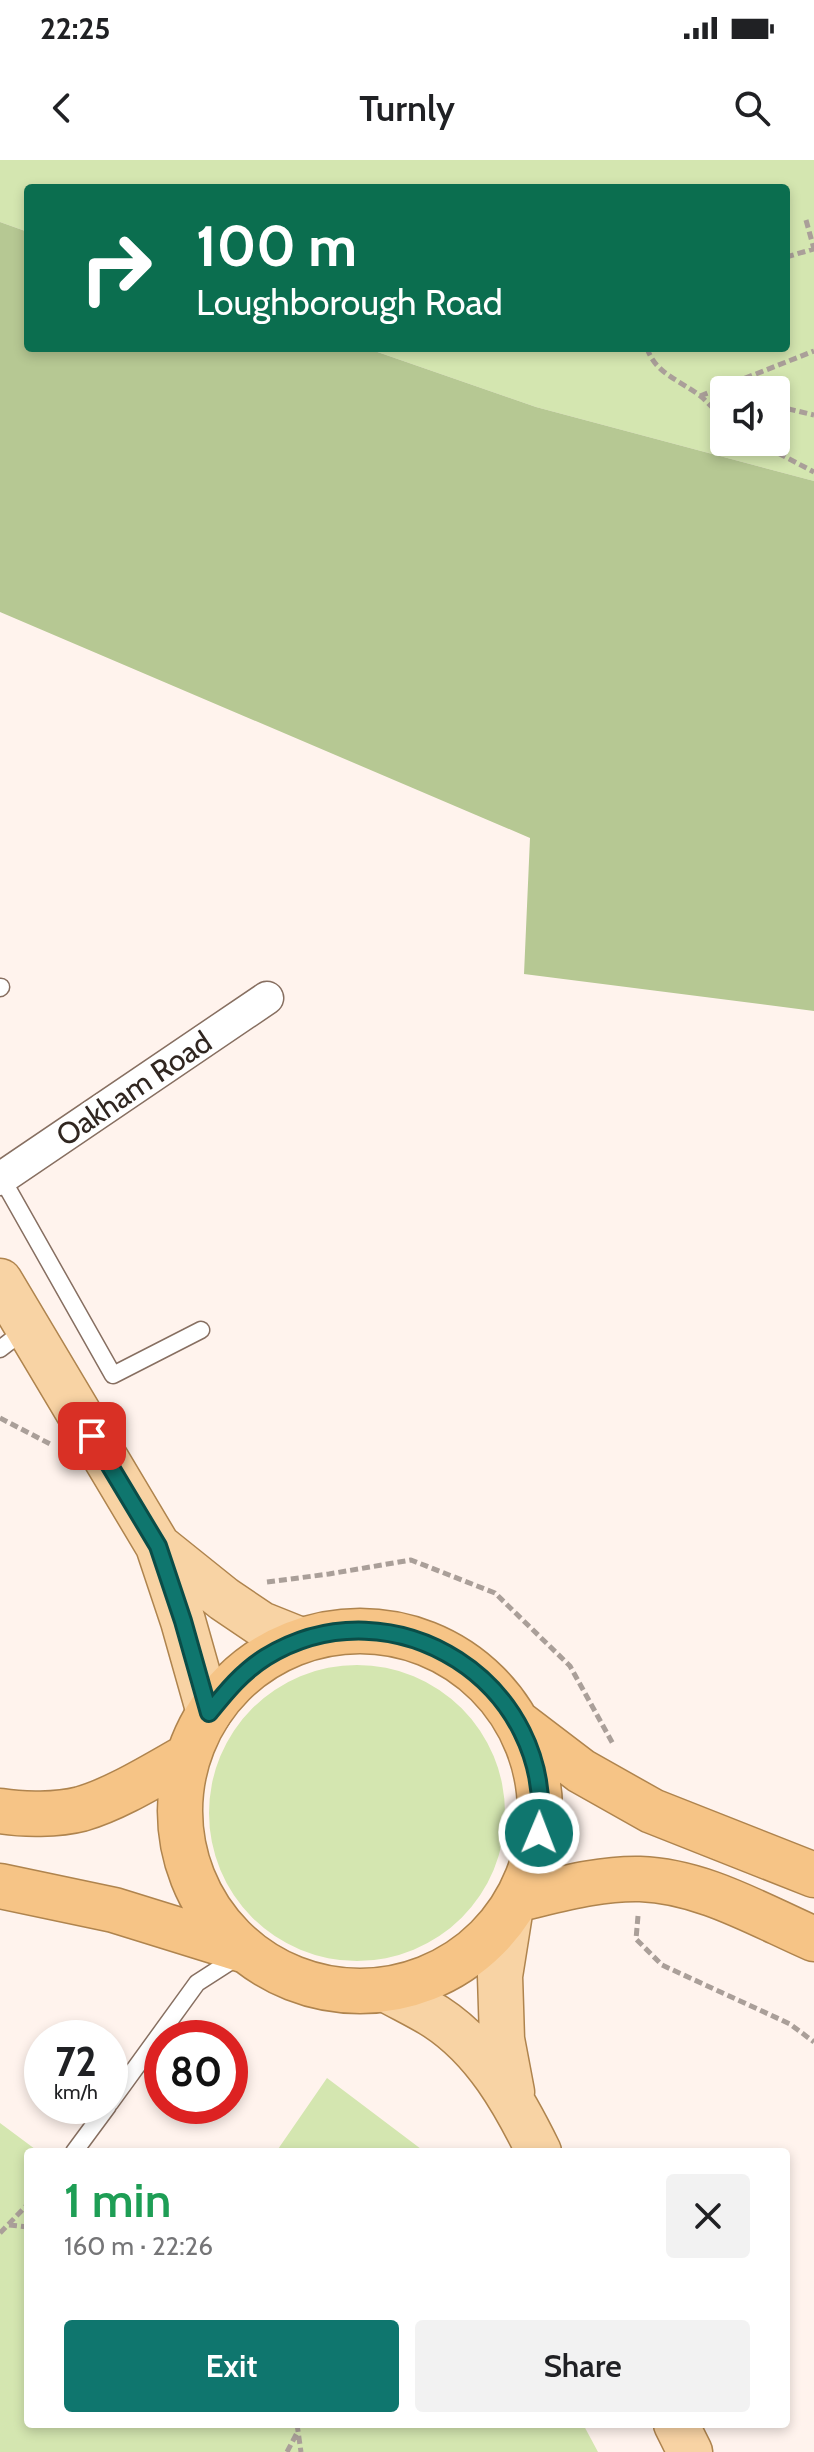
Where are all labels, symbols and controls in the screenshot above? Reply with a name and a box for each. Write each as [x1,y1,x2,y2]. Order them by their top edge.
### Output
text: 22:25 [40,10,110,47]
icon: back [40,86,84,130]
text: Turnly [359,86,455,130]
icon: search [730,86,774,130]
text: 100 m [196,212,357,280]
icon: right [64,216,168,320]
text: Loughborough Road [196,280,503,324]
map controls [710,376,790,456]
button: sound [710,376,790,456]
street label: Oakham Road [49,1023,218,1154]
pin [58,1402,126,1470]
icon: arrive [70,1414,114,1458]
position arrow [497,1791,581,1875]
speed limit sign: 80 [144,2020,248,2124]
text: 72 [55,2037,97,2086]
text: km/h [54,2080,98,2104]
text: 1 min [64,2171,171,2229]
button: close [666,2174,750,2258]
text: 160 m · 22:26 [64,2230,213,2262]
button: Exit [64,2320,399,2412]
button: Share [415,2320,750,2412]

